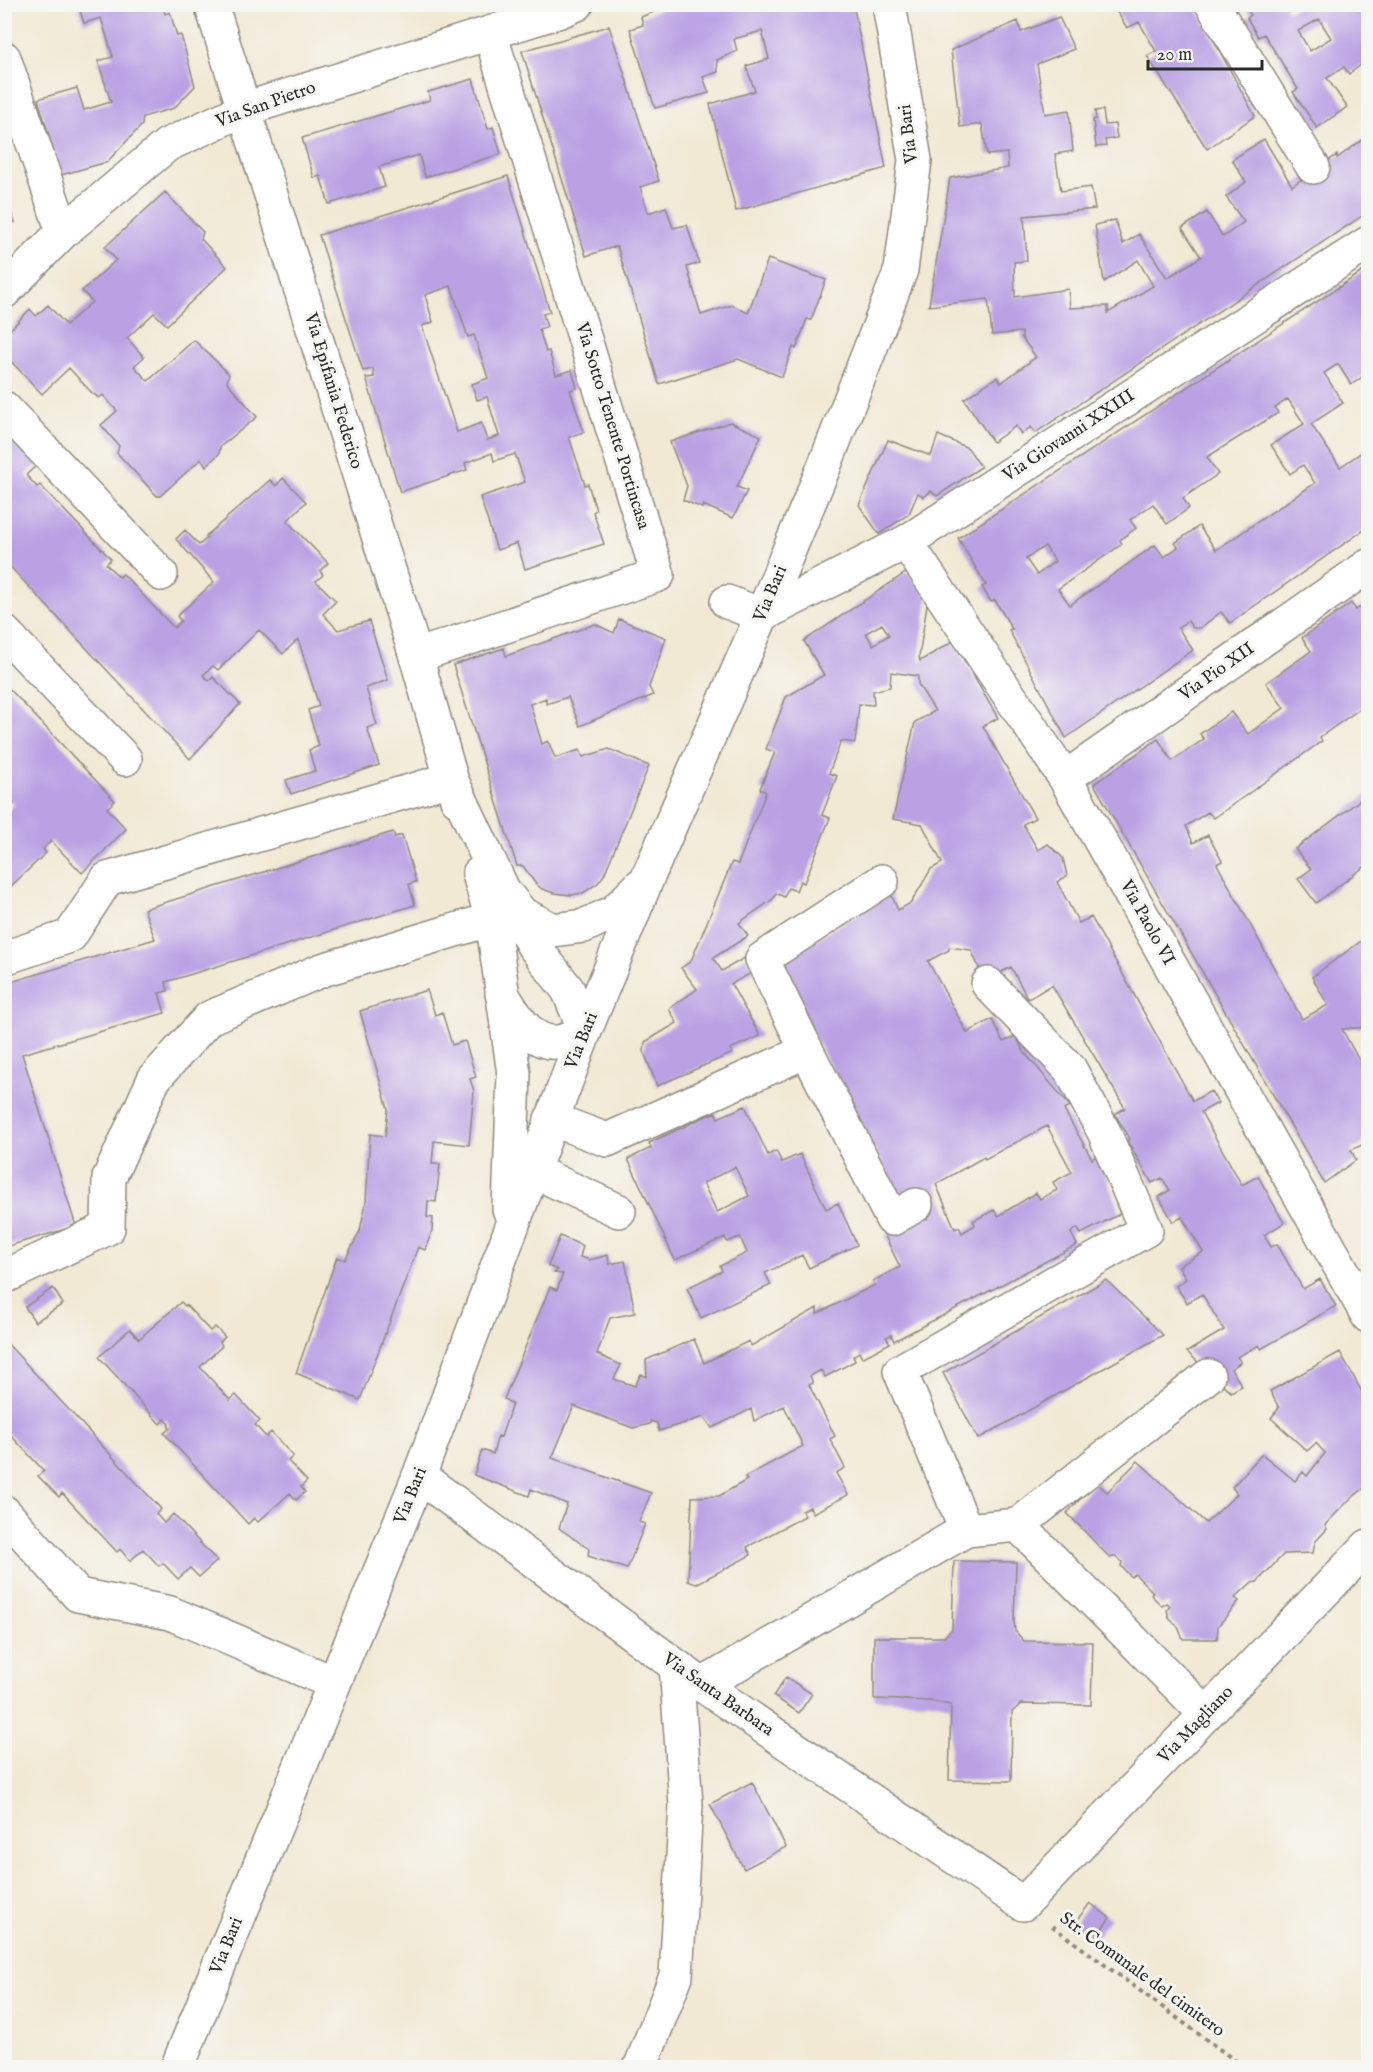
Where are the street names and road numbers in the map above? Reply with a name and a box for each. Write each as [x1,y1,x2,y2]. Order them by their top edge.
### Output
street label: Via San Pietro [212,76,319,134]
street label: Via Bari [894,103,924,166]
street label: Via Epifania Federico [298,309,368,472]
street label: Via Sotto Tenente Portincasa [569,319,655,532]
street label: Via Giovanni XXIII [998,385,1140,488]
street label: Via Bari [748,562,793,627]
street label: Via Pio XII [1174,637,1259,707]
street label: Via Paolo VI [1114,875,1180,970]
street label: Via Bari [560,1009,604,1074]
street label: Via Bari [389,1464,433,1529]
street label: Via Santa Barbara [657,1647,778,1742]
street label: Via Magliano [1152,1681,1239,1770]
street label: Str. Comunale del cimitero [1055,1907,1229,2043]
street label: Via Bari [205,1914,249,1979]

